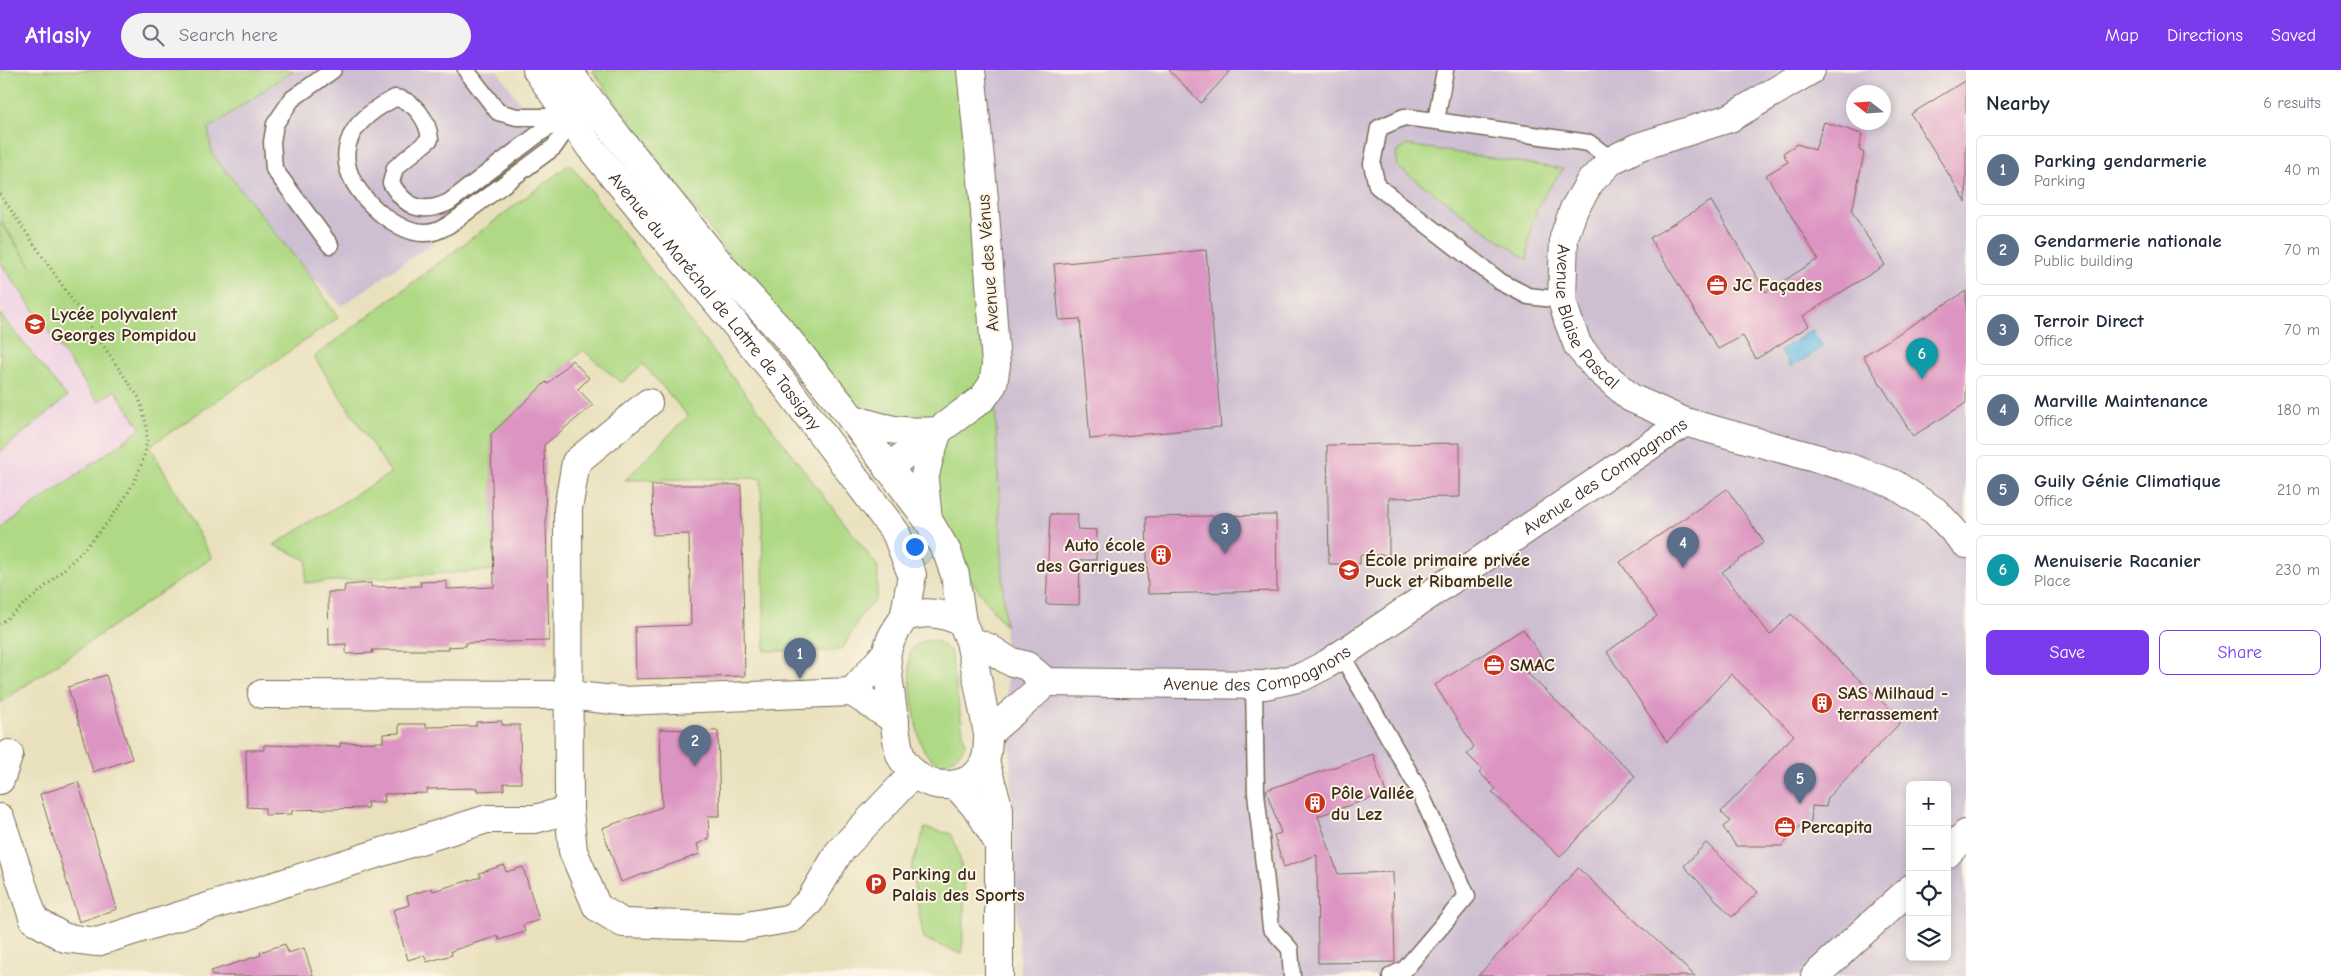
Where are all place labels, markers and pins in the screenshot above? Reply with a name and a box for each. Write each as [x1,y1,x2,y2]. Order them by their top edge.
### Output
office icon: JC Façades [1705,273,1729,297]
place label: JC Façades [1733,275,1822,296]
place label: Lycée polyvalent Georges Pompidou [51,304,197,346]
school or university icon: Lycée polyvalent Georges Pompidou [23,312,47,336]
pin: 6 [1906,338,1938,379]
pin: 3 [1209,513,1241,554]
pin: 4 [1667,527,1699,568]
place label: Auto école des Garrigues [1036,535,1145,577]
building icon: Auto école des Garrigues [1149,543,1173,567]
place label: École primaire privée Puck et Ribambelle [1365,549,1530,592]
school or university icon: École primaire privée Puck et Ribambelle [1337,558,1361,582]
pin: 1 [784,638,816,679]
office icon: SMAC [1482,653,1506,677]
place label: SMAC [1510,655,1555,676]
place label: SAS Milhaud - terrassement [1837,683,1948,725]
building icon: SAS Milhaud - terrassement [1810,691,1834,715]
pin: 2 [679,725,711,766]
pin: 5 [1784,763,1816,804]
place label: Pôle Vallée du Lez [1331,783,1414,825]
building icon: Pôle Vallée du Lez [1303,791,1327,815]
office icon: Percapita [1773,815,1797,839]
place label: Percapita [1801,817,1872,838]
place label: Parking du Palais des Sports [892,864,1025,906]
parking icon: Parking du Palais des Sports [864,872,888,896]

